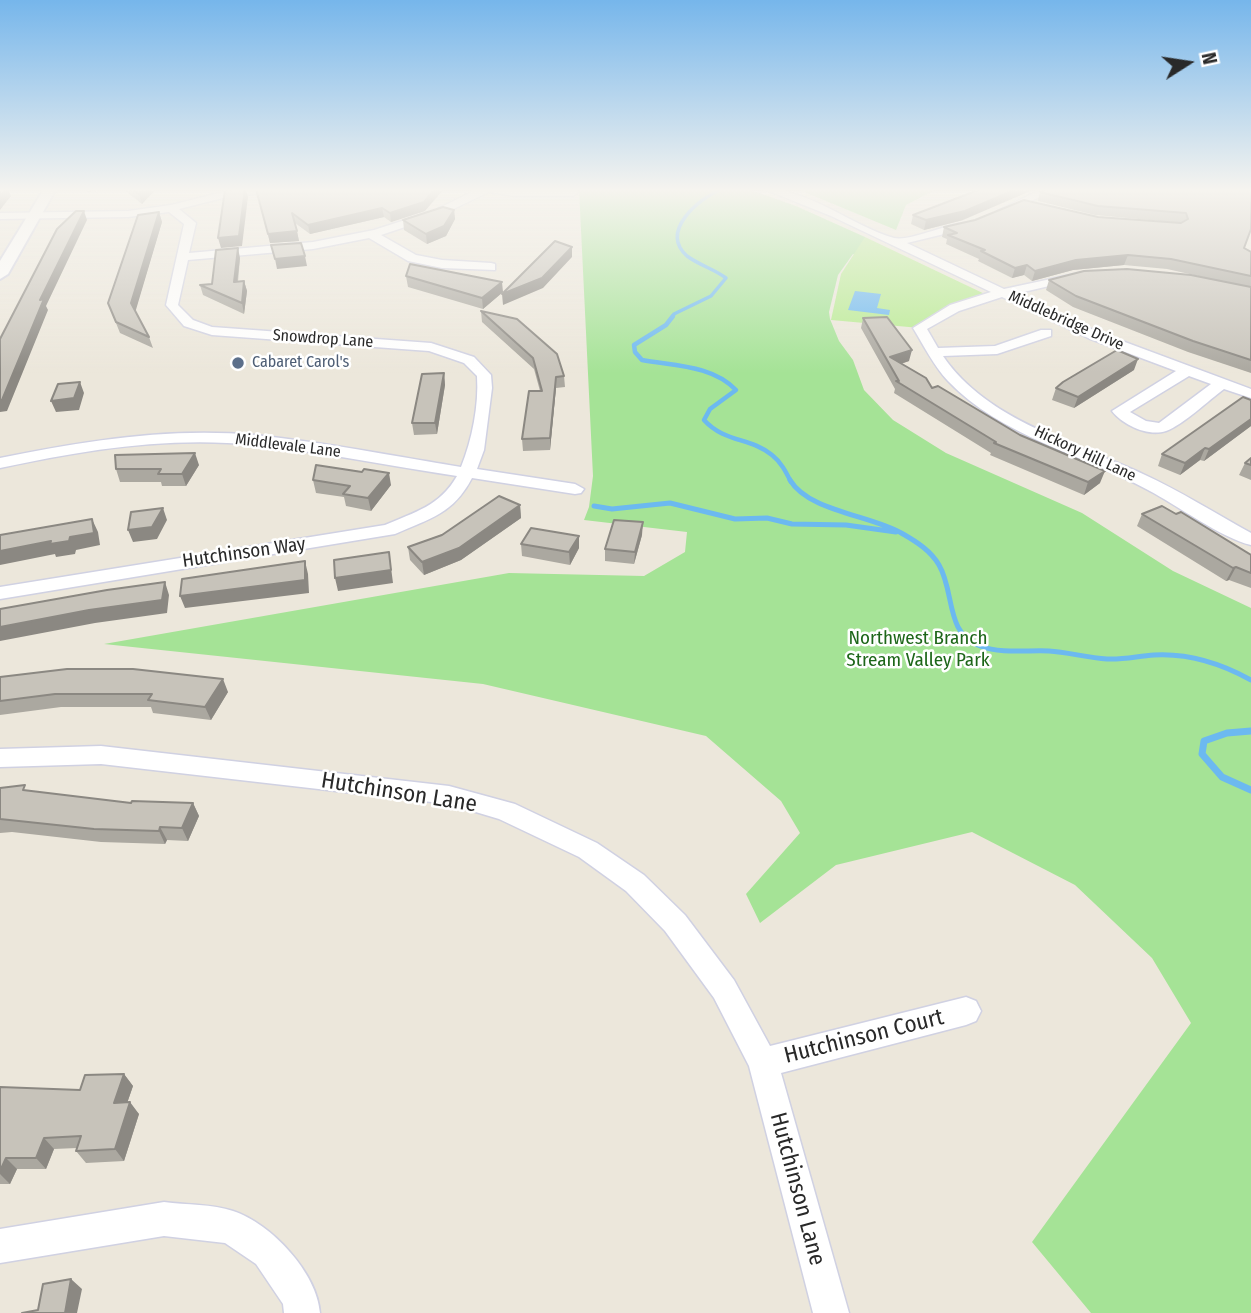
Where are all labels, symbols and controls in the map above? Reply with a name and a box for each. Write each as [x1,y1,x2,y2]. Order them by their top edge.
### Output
north arrow [1153,28,1223,98]
text: N [1197,51,1221,66]
street label: Middlebridge Drive [1005,287,1127,355]
street label: Snowdrop Lane [272,326,374,352]
place label: Cabaret Carol's [252,353,349,373]
marker: Cabaret Carol's [230,355,246,371]
street label: Hickory Hill Lane [1031,422,1139,486]
street label: Middlevale Lane [234,430,342,462]
street label: Hutchinson Way [181,533,307,573]
park label: Northwest Branch Stream Valley Park [846,628,990,672]
street label: Hutchinson Lane [319,767,479,819]
street label: Hutchinson Court [781,1004,947,1070]
street label: Hutchinson Lane [763,1109,831,1269]

